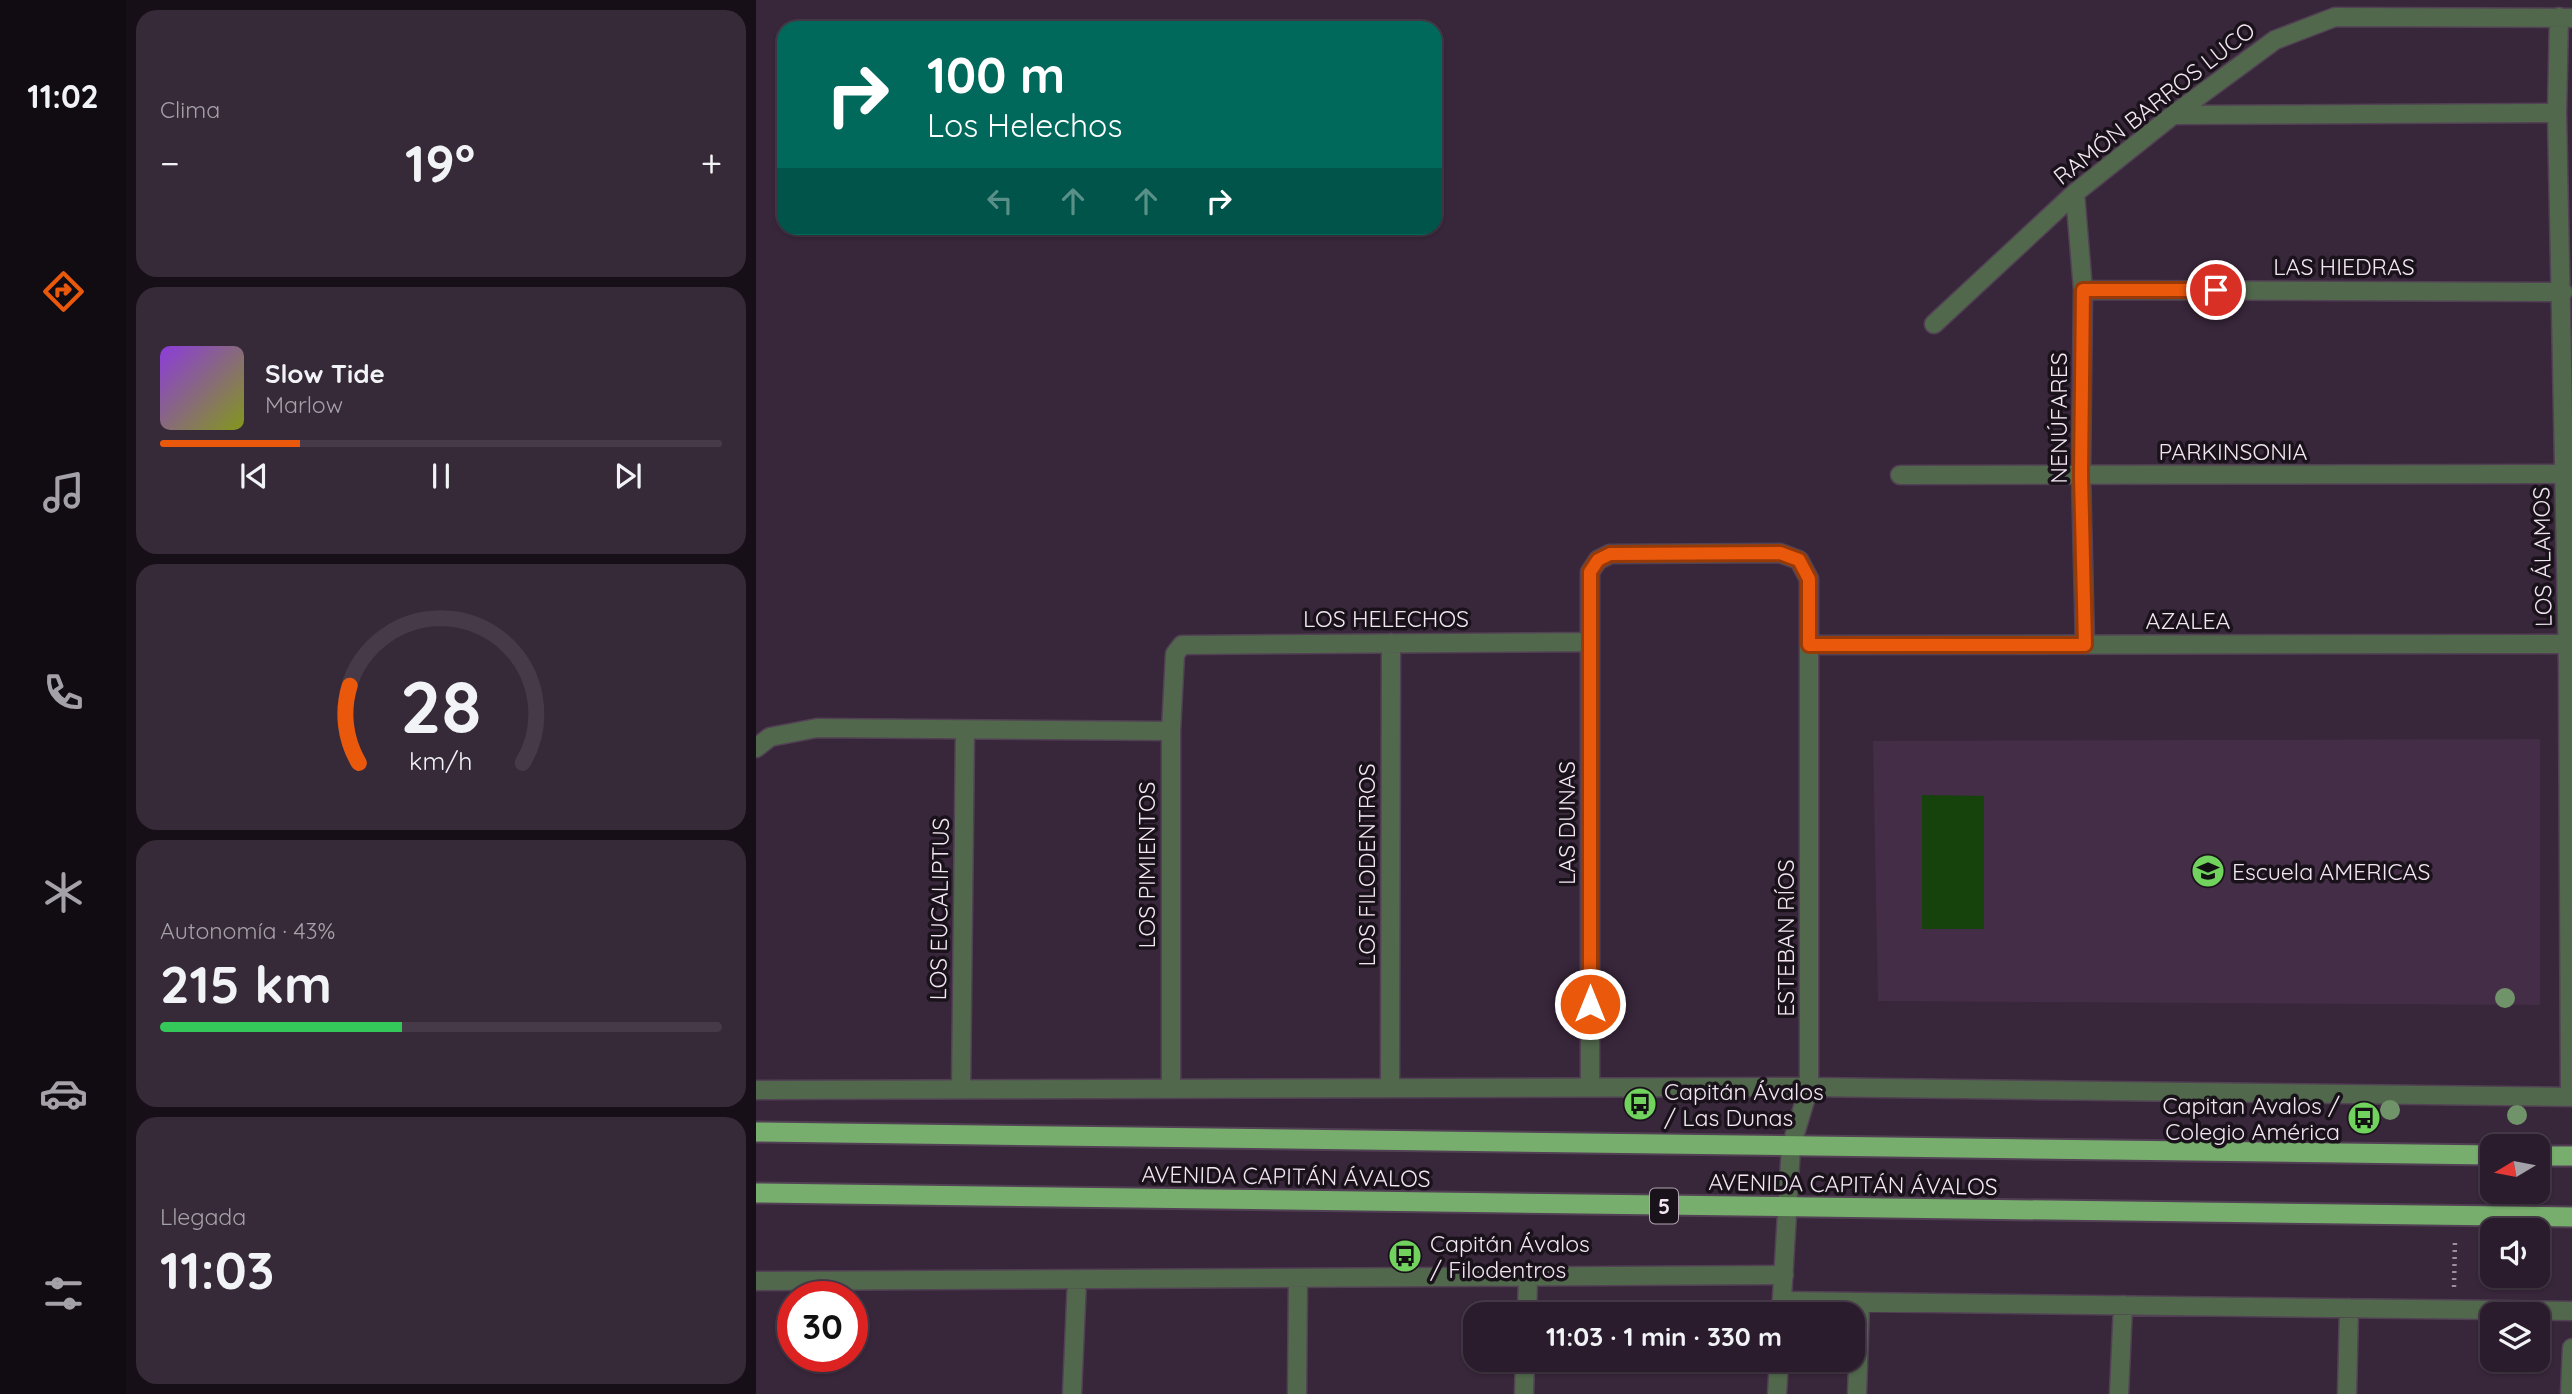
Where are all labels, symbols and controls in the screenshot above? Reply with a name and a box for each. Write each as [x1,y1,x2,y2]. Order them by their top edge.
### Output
street label: RAMÓN BARROS LUCO [2047,15,2261,191]
text: 100 m [927,44,1065,105]
icon: right [812,49,903,140]
text: 11:02 [27,76,99,116]
text: Clima [160,95,220,124]
text: Los Helechos [927,105,1122,145]
text: 19° [405,130,475,195]
text: − [160,139,180,187]
text: + [701,139,722,187]
icon: left [981,182,1019,220]
icon: ahead [1054,182,1092,220]
icon: ahead [1127,182,1165,220]
icon: right [1200,182,1238,220]
street label: LAS HIEDRAS [2273,252,2415,281]
pin [2186,260,2246,320]
icon: directions [39,267,88,316]
icon: arrive [2197,271,2235,309]
street label: NENÚFARES [2044,352,2073,484]
text: Slow Tide [265,357,385,390]
text: Marlow [265,390,343,419]
street label: PARKINSONIA [2158,437,2308,466]
icon: previous [235,457,273,495]
icon: pause [422,457,460,495]
icon: next [609,457,647,495]
icon: music [39,468,88,517]
street label: LOS ÁLAMOS [2526,487,2558,627]
street label: LOS HELECHOS [1303,604,1469,633]
street label: AZALEA [2146,606,2230,635]
text: 28 [400,660,482,751]
icon: phone [39,668,88,717]
text: km/h [409,745,473,776]
street label: LAS DUNAS [1552,761,1581,885]
street label: LOS FILODENTROS [1352,763,1381,967]
street label: LOS PIMIENTOS [1132,782,1161,948]
street label: LOS EUCALIPTUS [923,817,955,1001]
school or university icon: Escuela AMERICAS [2189,852,2227,890]
place label: Escuela AMERICAS [2232,857,2430,886]
street label: ESTEBAN RÍOS [1771,859,1800,1017]
icon: climate [39,868,88,917]
text: Autonomía · 43% [160,916,335,945]
text: 215 km [160,951,332,1016]
position arrow [1553,967,1627,1041]
icon: car [39,1069,88,1118]
place label: Capitán Ávalos / Las Dunas [1664,1077,1824,1132]
bus stop icon: Capitán Ávalos / Las Dunas [1621,1085,1659,1123]
place label: Capitan Avalos / Colegio América [2163,1091,2340,1146]
bus stop icon: Capitan Avalos / Colegio América [2345,1099,2383,1137]
north arrow [2480,1134,2550,1204]
map controls [2480,1134,2550,1372]
street label: AVENIDA CAPITÁN ÁVALOS [1141,1159,1431,1193]
street label: AVENIDA CAPITÁN ÁVALOS [1708,1167,1998,1201]
road number: 5 [1650,1188,1678,1224]
text: Llegada [160,1202,246,1231]
button: sound [2480,1218,2550,1288]
place label: Capitán Ávalos / Filodentros [1430,1229,1590,1284]
text: 11:03 [160,1237,275,1302]
bus stop icon: Capitán Ávalos / Filodentros [1386,1237,1424,1275]
icon: filters [39,1269,88,1318]
speed limit sign: 30 [777,1281,868,1372]
button: layers [2480,1302,2550,1372]
text: 11:03 · 1 min · 330 m [1546,1320,1782,1353]

